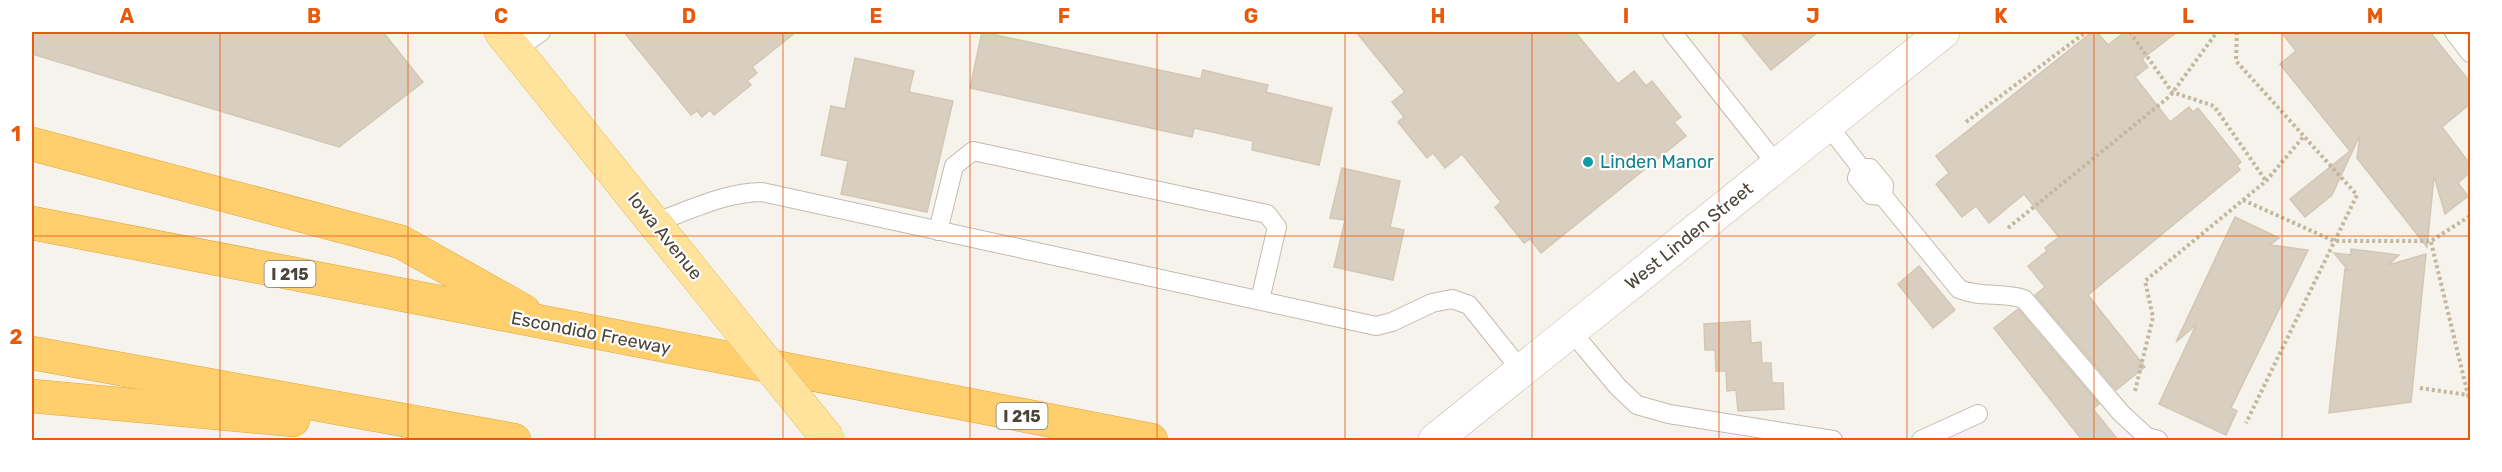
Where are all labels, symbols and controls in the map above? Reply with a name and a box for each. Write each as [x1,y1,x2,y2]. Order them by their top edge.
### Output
text: A [120,4,135,28]
text: B [307,4,321,28]
text: C [494,4,508,28]
text: D [682,4,696,28]
text: E [870,4,882,28]
text: F [1058,4,1070,28]
text: G [1244,4,1258,28]
text: H [1431,4,1445,28]
text: I [1623,4,1629,28]
text: J [1806,4,1820,28]
text: K [1994,4,2008,28]
text: L [2182,4,2194,28]
text: M [2367,4,2383,28]
text: 1 [11,122,21,146]
place label: Linden Manor [1600,151,1714,173]
marker: Linden Manor [1581,155,1595,169]
street label: West Linden Street [1621,178,1757,294]
street label: Iowa Avenue [623,188,707,284]
road number: I 215 [264,261,316,287]
street label: Escondido Freeway [509,307,673,359]
text: 2 [10,325,23,349]
road number: I 215 [996,403,1048,429]

